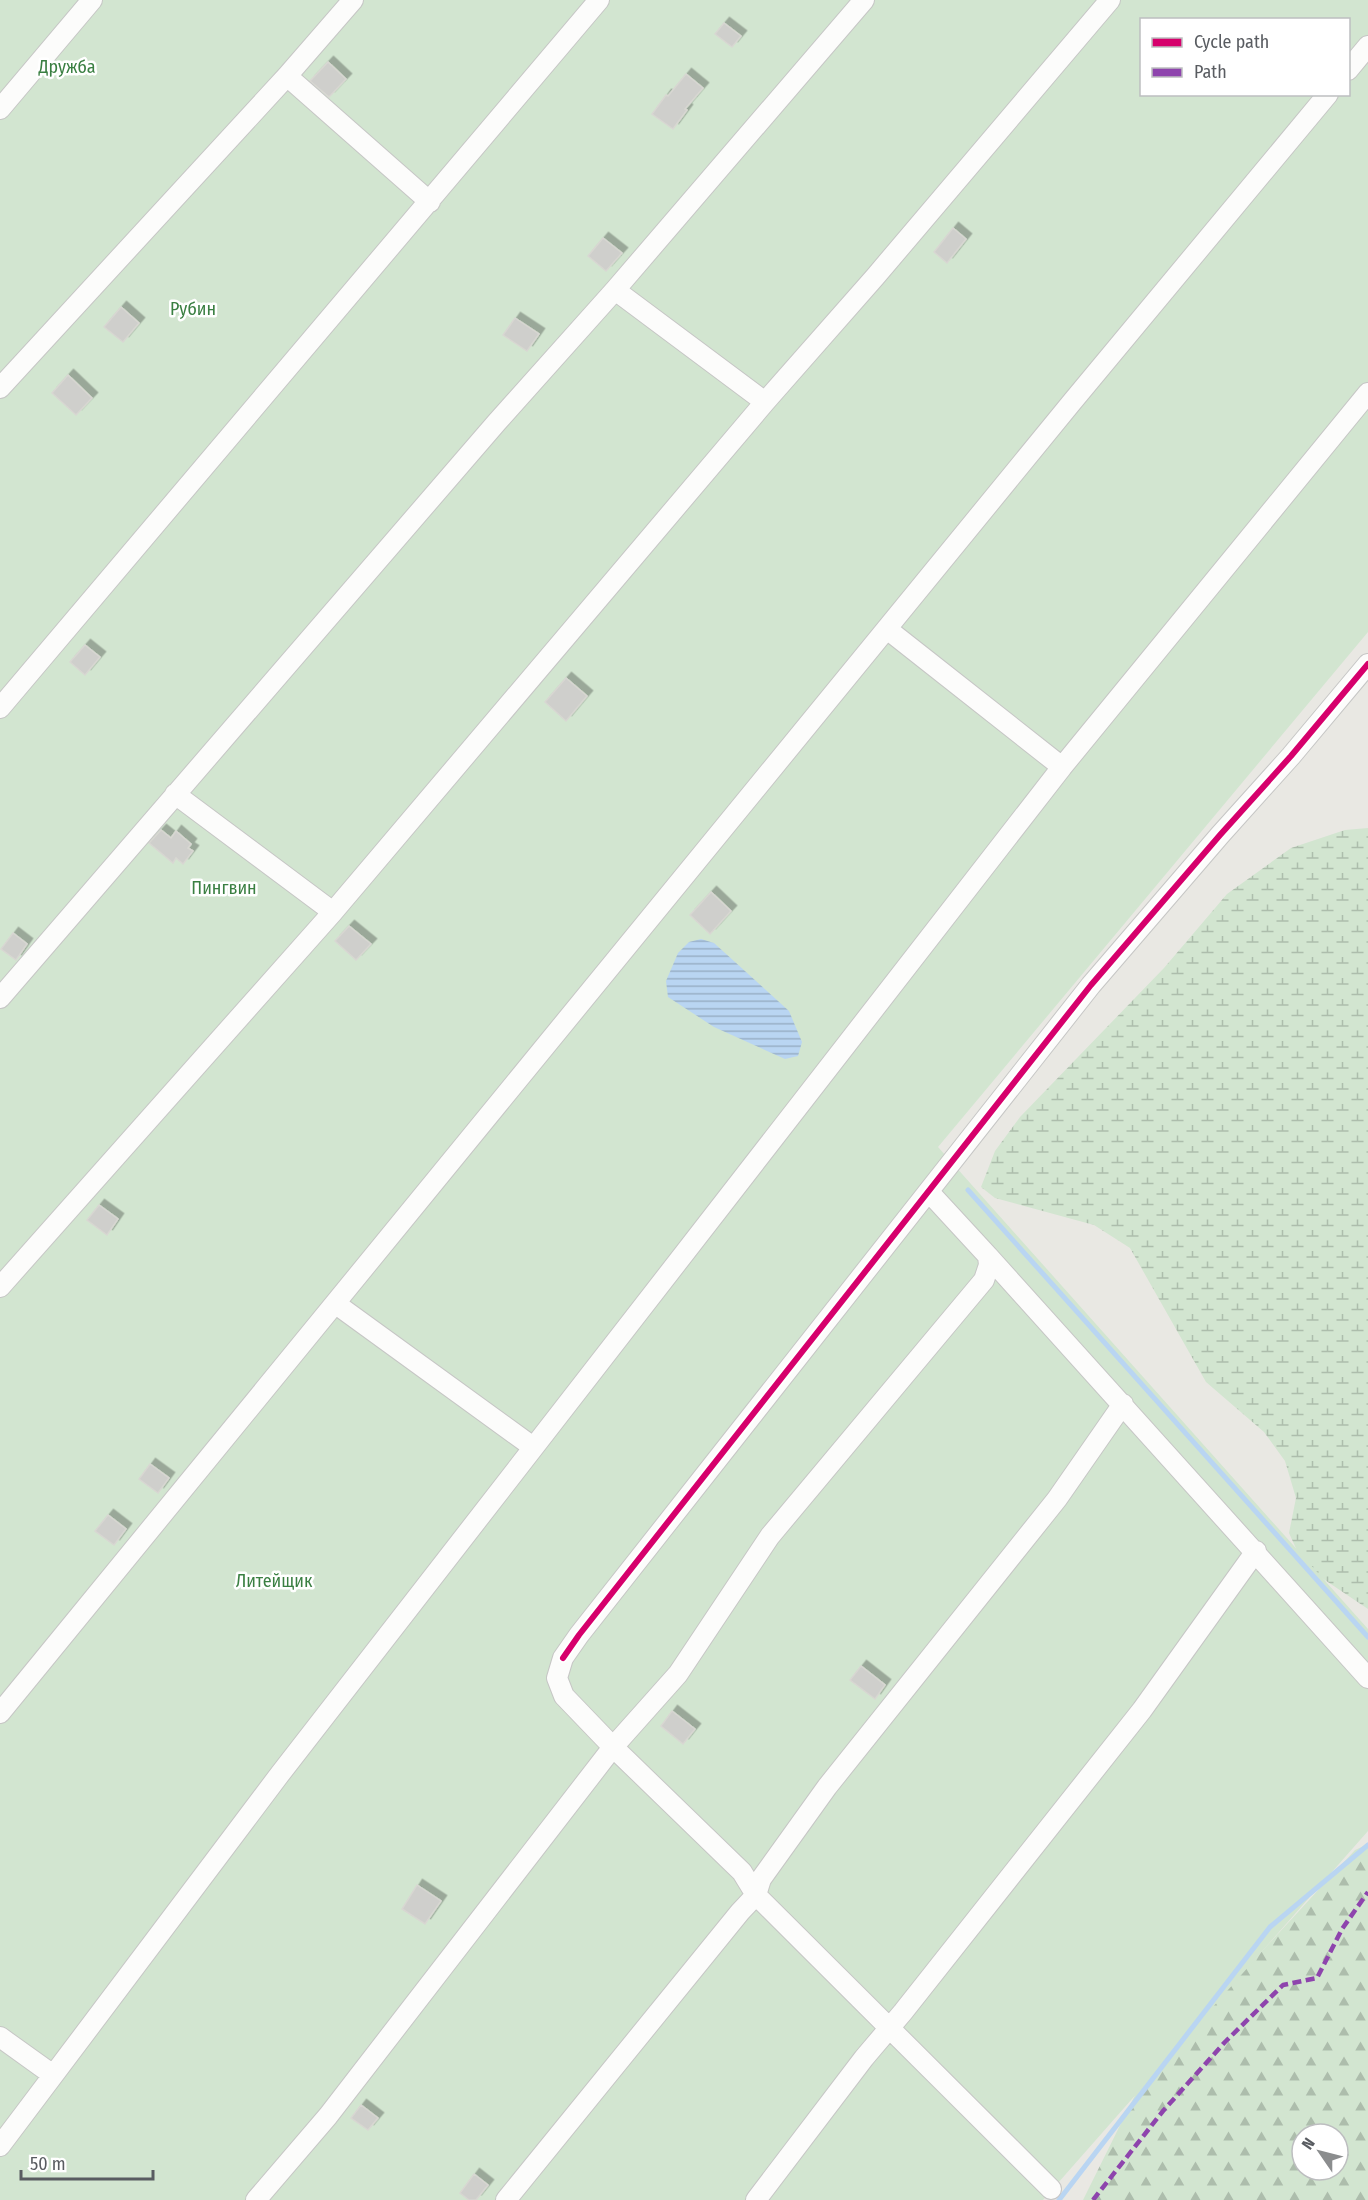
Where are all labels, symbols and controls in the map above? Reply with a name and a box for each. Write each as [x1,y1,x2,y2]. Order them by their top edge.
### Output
legend [1140,18,1350,96]
text: Cycle path [1194,31,1269,53]
park label: Дружба [38,56,96,78]
text: Path [1194,61,1227,83]
park label: Рубин [170,298,216,320]
park label: Пингвин [191,877,257,899]
park label: Литейщик [236,1570,313,1592]
north arrow [1290,2122,1350,2182]
text: N [1298,2134,1319,2153]
scale bar [21,2143,153,2181]
text: 50 m [30,2153,66,2175]

